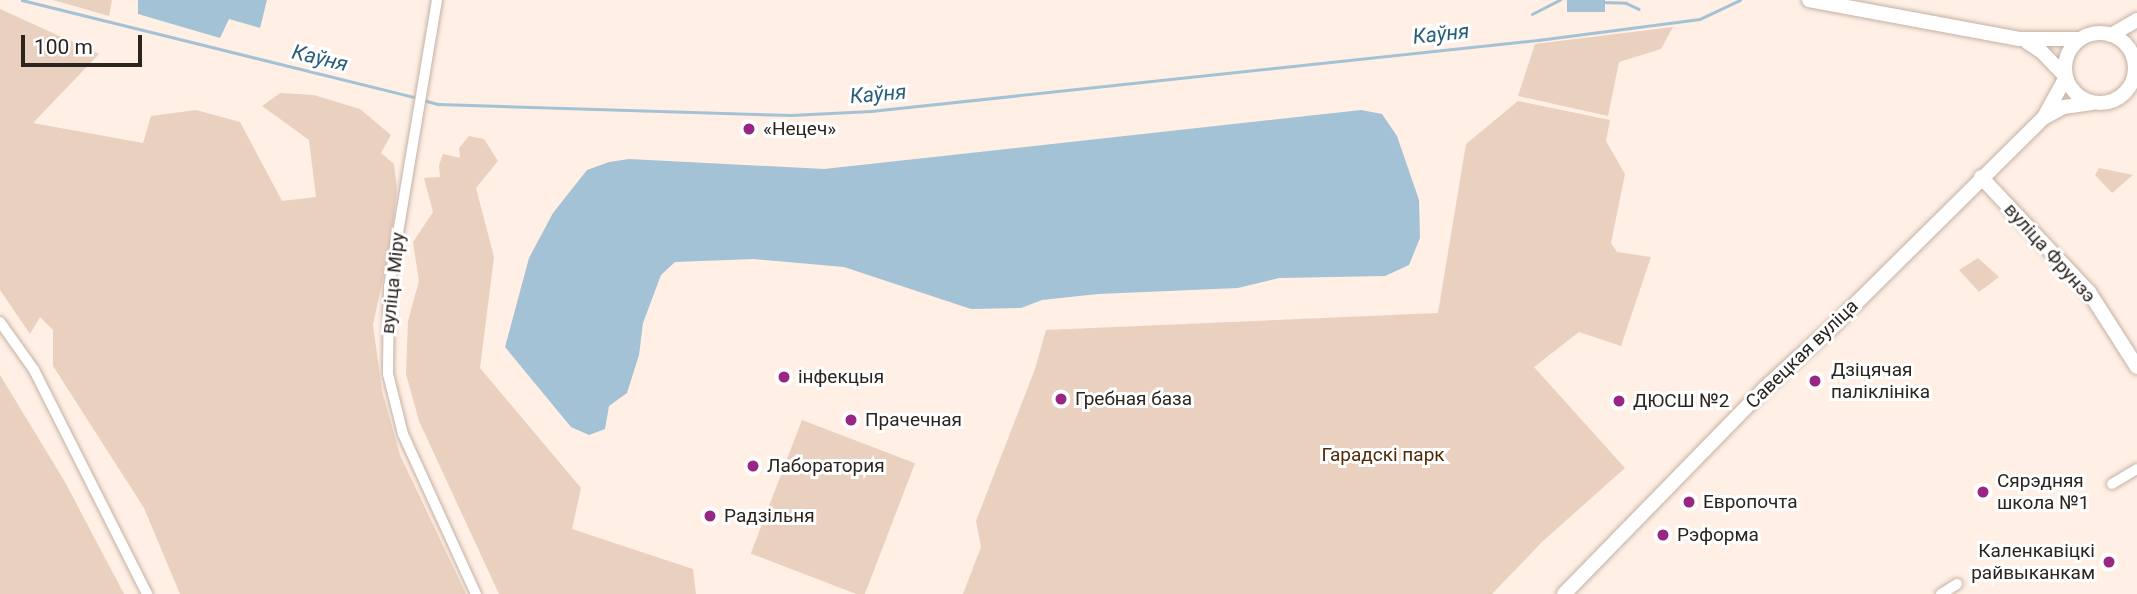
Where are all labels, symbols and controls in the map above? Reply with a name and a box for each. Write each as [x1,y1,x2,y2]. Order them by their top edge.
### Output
water label: Каўня [1412,19,1470,49]
scale bar [24,21,145,65]
text: 100 m [34,35,93,59]
water label: Каўня [289,39,351,77]
water label: Каўня [849,79,907,109]
place label: «Нецеч» [763,118,836,140]
marker: «Нецеч» [741,121,757,137]
street label: вуліца Фрунзэ [1999,198,2101,308]
street label: вуліца Міру [376,231,410,335]
street label: Савецкая вуліца [1741,295,1863,413]
place label: Дзіцячая паліклініка [1831,359,1930,403]
place label: інфекцыя [798,366,884,388]
marker: інфекцыя [776,369,792,385]
marker: Дзіцячая паліклініка [1805,371,1825,391]
place label: Гребная база [1075,388,1192,410]
place label: ДЮСШ №2 [1633,390,1729,412]
marker: Гребная база [1053,391,1069,407]
marker: ДЮСШ №2 [1611,393,1627,409]
place label: Прачечная [865,409,962,431]
marker: Прачечная [843,412,859,428]
park label: Гарадскі парк [1321,444,1445,466]
place label: Лаборатория [767,455,885,477]
marker: Лаборатория [745,458,761,474]
place label: Сярэдняя школа №1 [1997,470,2089,514]
marker: Сярэдняя школа №1 [1975,484,1991,500]
place label: Европочта [1703,491,1798,513]
marker: Европочта [1681,494,1697,510]
place label: Радзільня [724,505,815,527]
marker: Радзільня [702,508,718,524]
place label: Рэформа [1677,524,1759,546]
marker: Рэформа [1655,527,1671,543]
place label: Каленкавіцкі райвыканкам [1971,540,2095,584]
marker: Каленкавіцкі райвыканкам [2101,554,2117,570]

